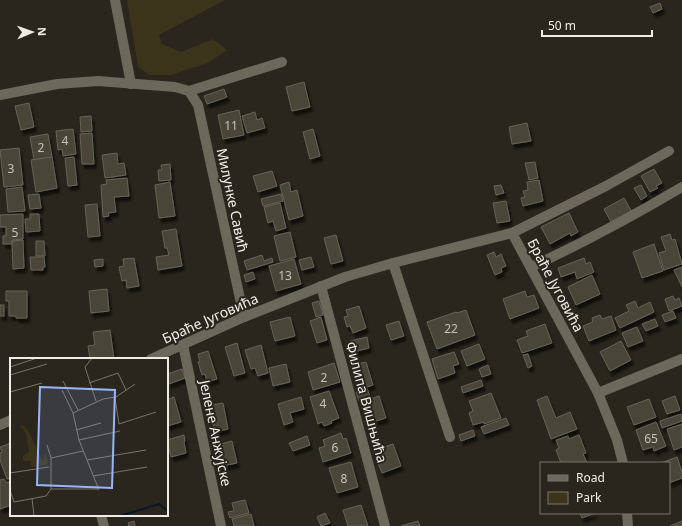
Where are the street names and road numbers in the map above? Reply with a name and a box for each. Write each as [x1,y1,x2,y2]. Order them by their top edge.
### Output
street label: Милунке Савић [213,146,253,254]
street label: Браће Југовића [523,235,589,335]
street label: Браће Југовића [159,288,261,348]
street label: Филипа Вишњића [342,339,392,465]
street label: Јелене Анжујске [195,376,237,488]

